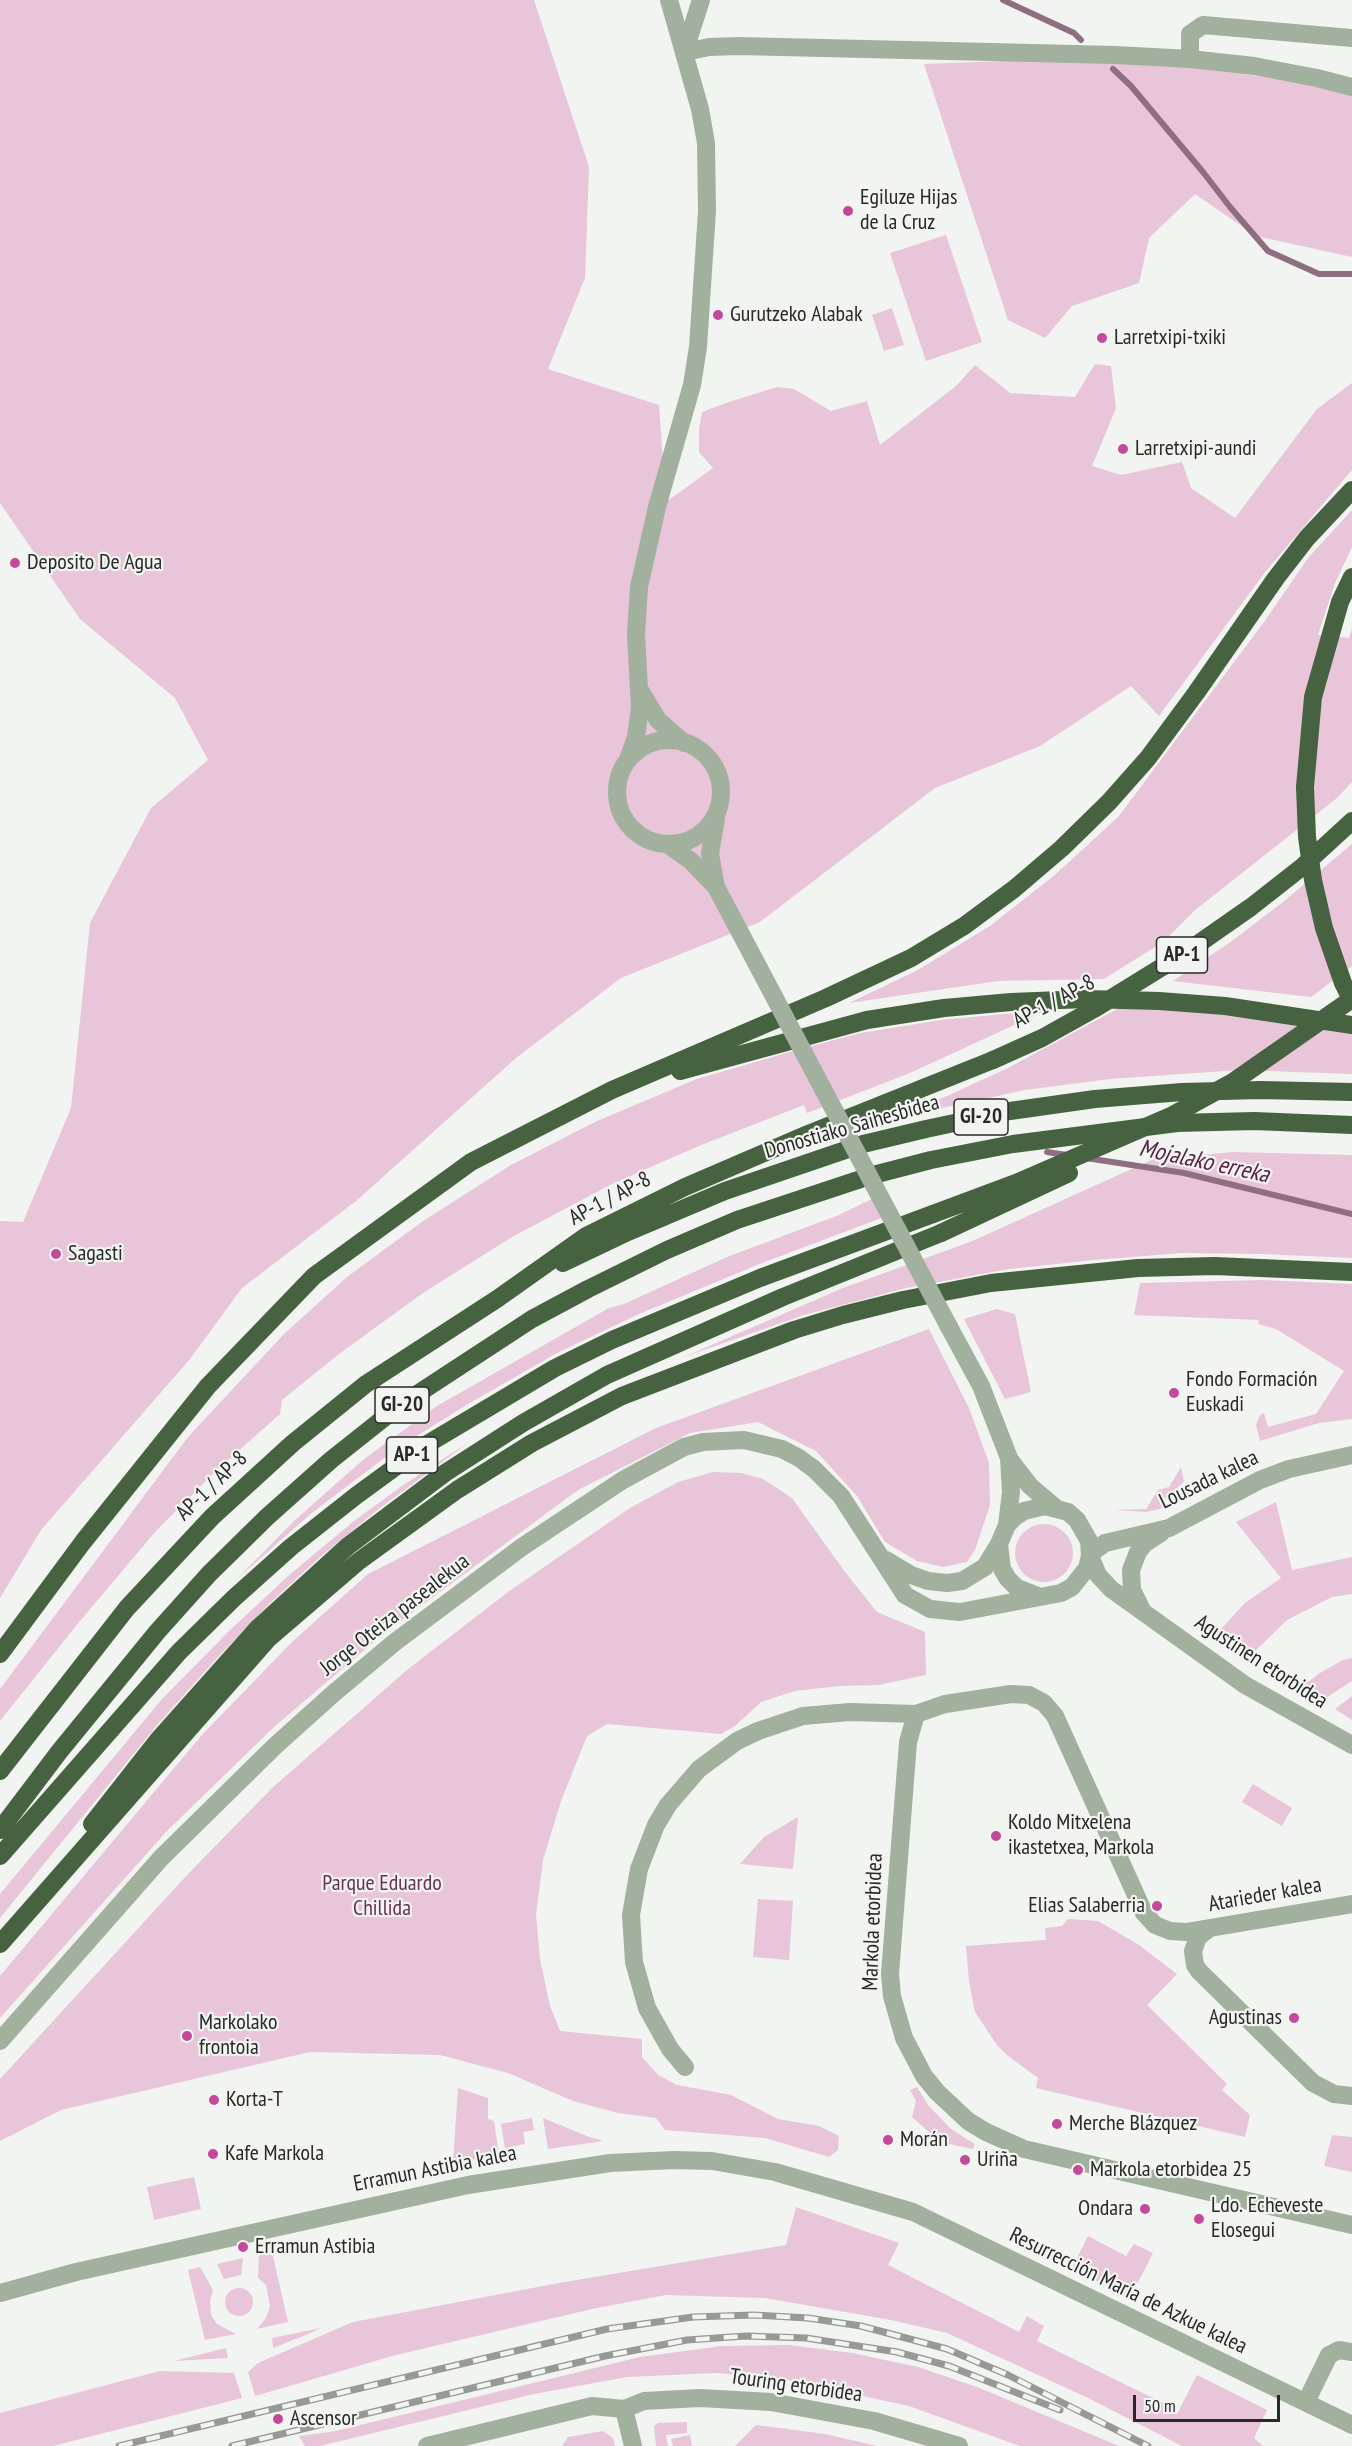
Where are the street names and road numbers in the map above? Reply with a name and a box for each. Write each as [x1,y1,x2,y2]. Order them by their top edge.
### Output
road number: AP-1 [1156,937,1208,973]
street label: AP-1 / AP-8 [1008,969,1100,1035]
street label: Donostiako Saihesbidea [762,1089,942,1165]
road number: GI-20 [954,1099,1008,1135]
street label: AP-1 / AP-8 [564,1166,656,1232]
road number: GI-20 [375,1387,429,1423]
road number: AP-1 [386,1437,438,1473]
street label: Lousada kalea [1155,1445,1263,1515]
street label: AP-1 / AP-8 [171,1446,253,1526]
street label: Jorge Oteiza pasealekua [315,1549,475,1681]
street label: Agustinen etorbidea [1190,1609,1332,1715]
street label: Markola etorbidea [857,1853,889,1991]
street label: Atarieder kalea [1206,1872,1324,1918]
street label: Erramun Astibia kalea [351,2140,519,2198]
street label: Resurrección María de Azkue kalea [1005,2222,1251,2360]
street label: Touring etorbidea [728,2364,864,2408]

